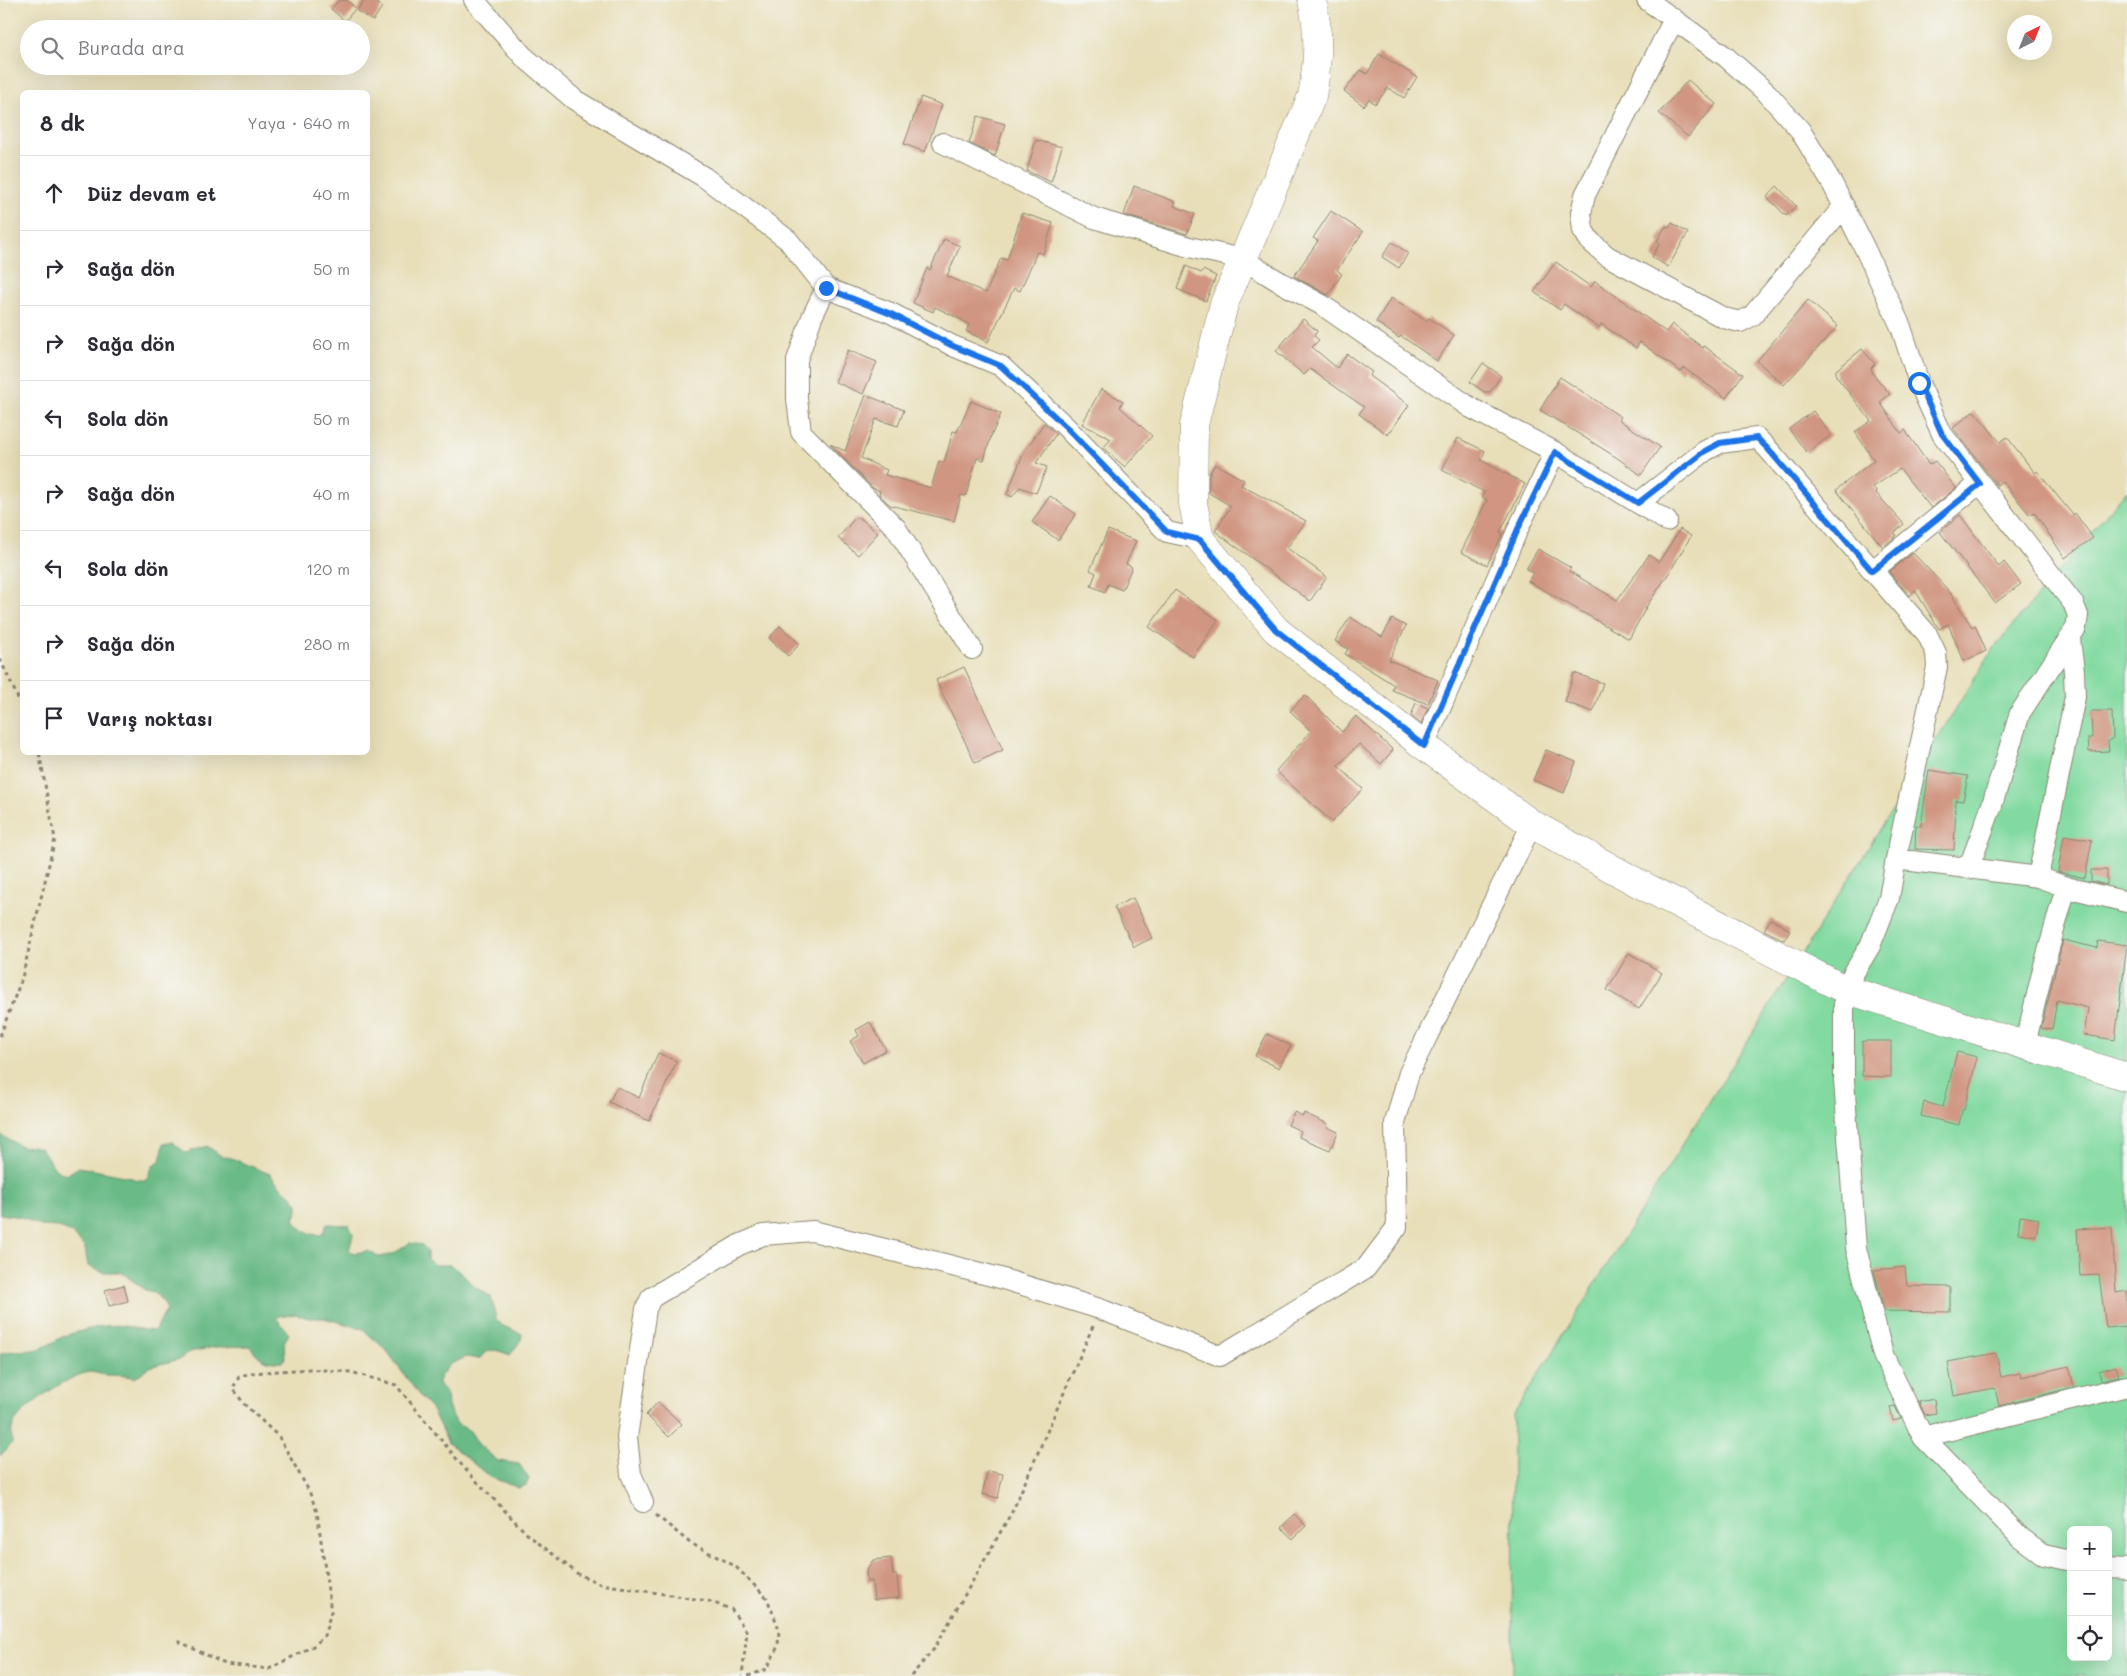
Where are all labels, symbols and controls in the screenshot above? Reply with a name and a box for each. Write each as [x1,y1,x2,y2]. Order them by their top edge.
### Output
north arrow [2007,15,2052,60]
search box [20,20,370,75]
icon: search [38,34,66,62]
text: Burada ara [78,35,185,60]
text: 8 dk [40,109,85,136]
text: Yaya · 640 m [247,112,350,133]
icon: ahead [40,179,68,207]
text: Düz devam et [87,181,216,206]
text: 40 m [313,183,350,204]
icon: right [40,254,68,282]
text: Sağa dön [87,256,175,281]
text: 50 m [313,258,350,279]
route end [815,277,838,300]
icon: right [40,329,68,357]
text: Sağa dön [87,331,175,356]
text: 60 m [313,333,350,354]
route start [1908,372,1931,395]
icon: left [40,404,68,432]
text: Sola dön [87,406,169,431]
text: 50 m [313,408,350,429]
icon: right [40,479,68,507]
text: Sağa dön [87,481,175,506]
text: 40 m [313,483,350,504]
icon: left [40,554,68,582]
text: Sola dön [87,556,169,581]
text: 120 m [306,558,350,579]
icon: right [40,629,68,657]
text: Sağa dön [87,631,175,656]
text: 280 m [304,633,350,654]
icon: arrive [40,704,68,732]
text: Varış noktası [87,706,213,731]
map controls [2067,1526,2112,1661]
button: + [2067,1526,2112,1571]
button: − [2067,1571,2112,1616]
button: locate [2067,1616,2112,1661]

